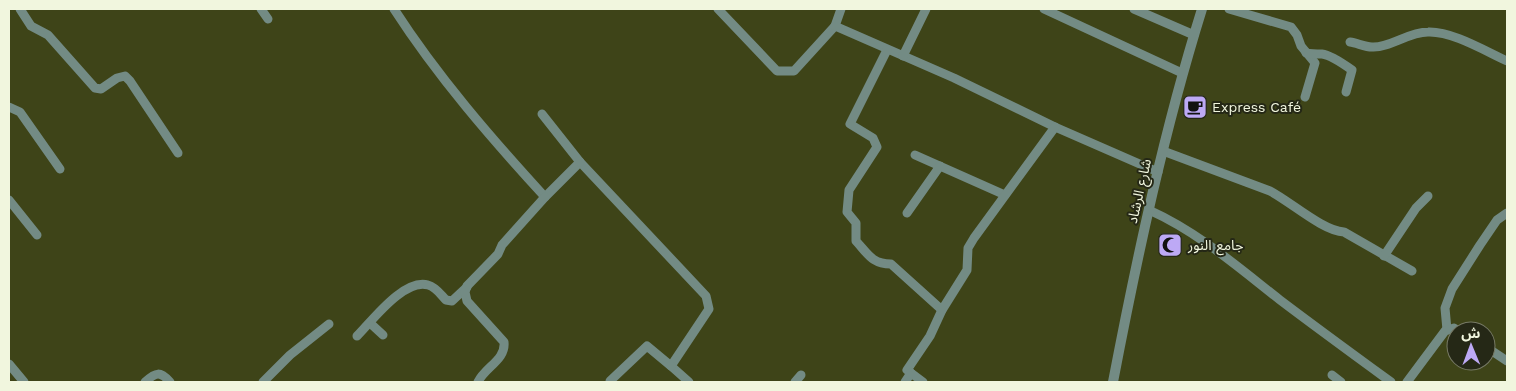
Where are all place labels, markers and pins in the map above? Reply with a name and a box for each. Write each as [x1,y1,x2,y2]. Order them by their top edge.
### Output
cafe icon: Express Café [1182,94,1208,120]
place label: Express Café [1212,99,1301,115]
mosque icon: جامع النور [1157,232,1183,258]
place label: جامع النور [1187,237,1243,256]

